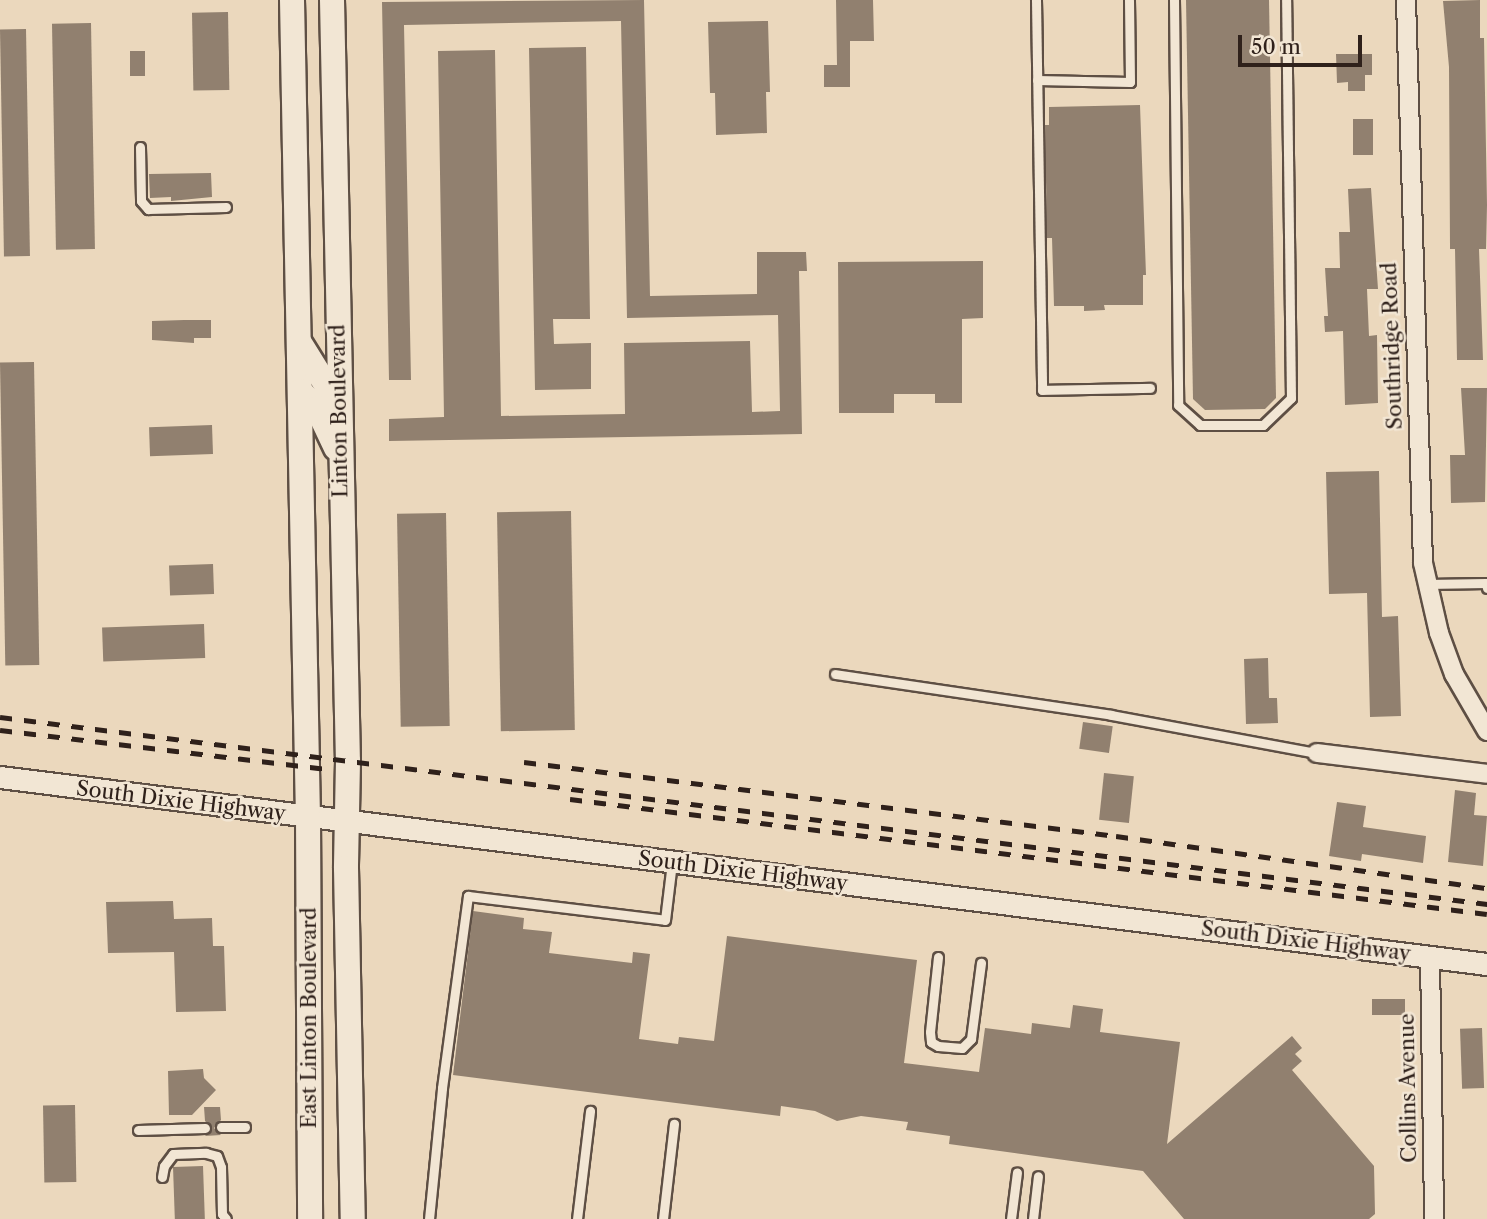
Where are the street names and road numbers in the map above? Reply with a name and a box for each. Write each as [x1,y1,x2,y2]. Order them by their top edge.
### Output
street label: Southridge Road [1376,262,1408,430]
street label: Linton Boulevard [325,324,353,498]
street label: South Dixie Highway [75,776,287,826]
street label: South Dixie Highway [637,846,849,896]
street label: East Linton Boulevard [296,907,322,1129]
street label: South Dixie Highway [1200,916,1412,966]
street label: Collins Avenue [1394,1013,1422,1163]

